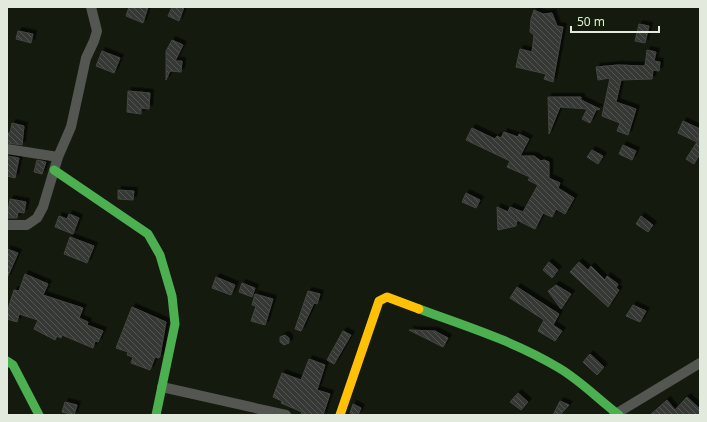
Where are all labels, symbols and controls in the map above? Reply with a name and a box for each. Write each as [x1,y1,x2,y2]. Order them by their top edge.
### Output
scale bar [571,8,659,34]
text: 50 m [577,13,605,30]

